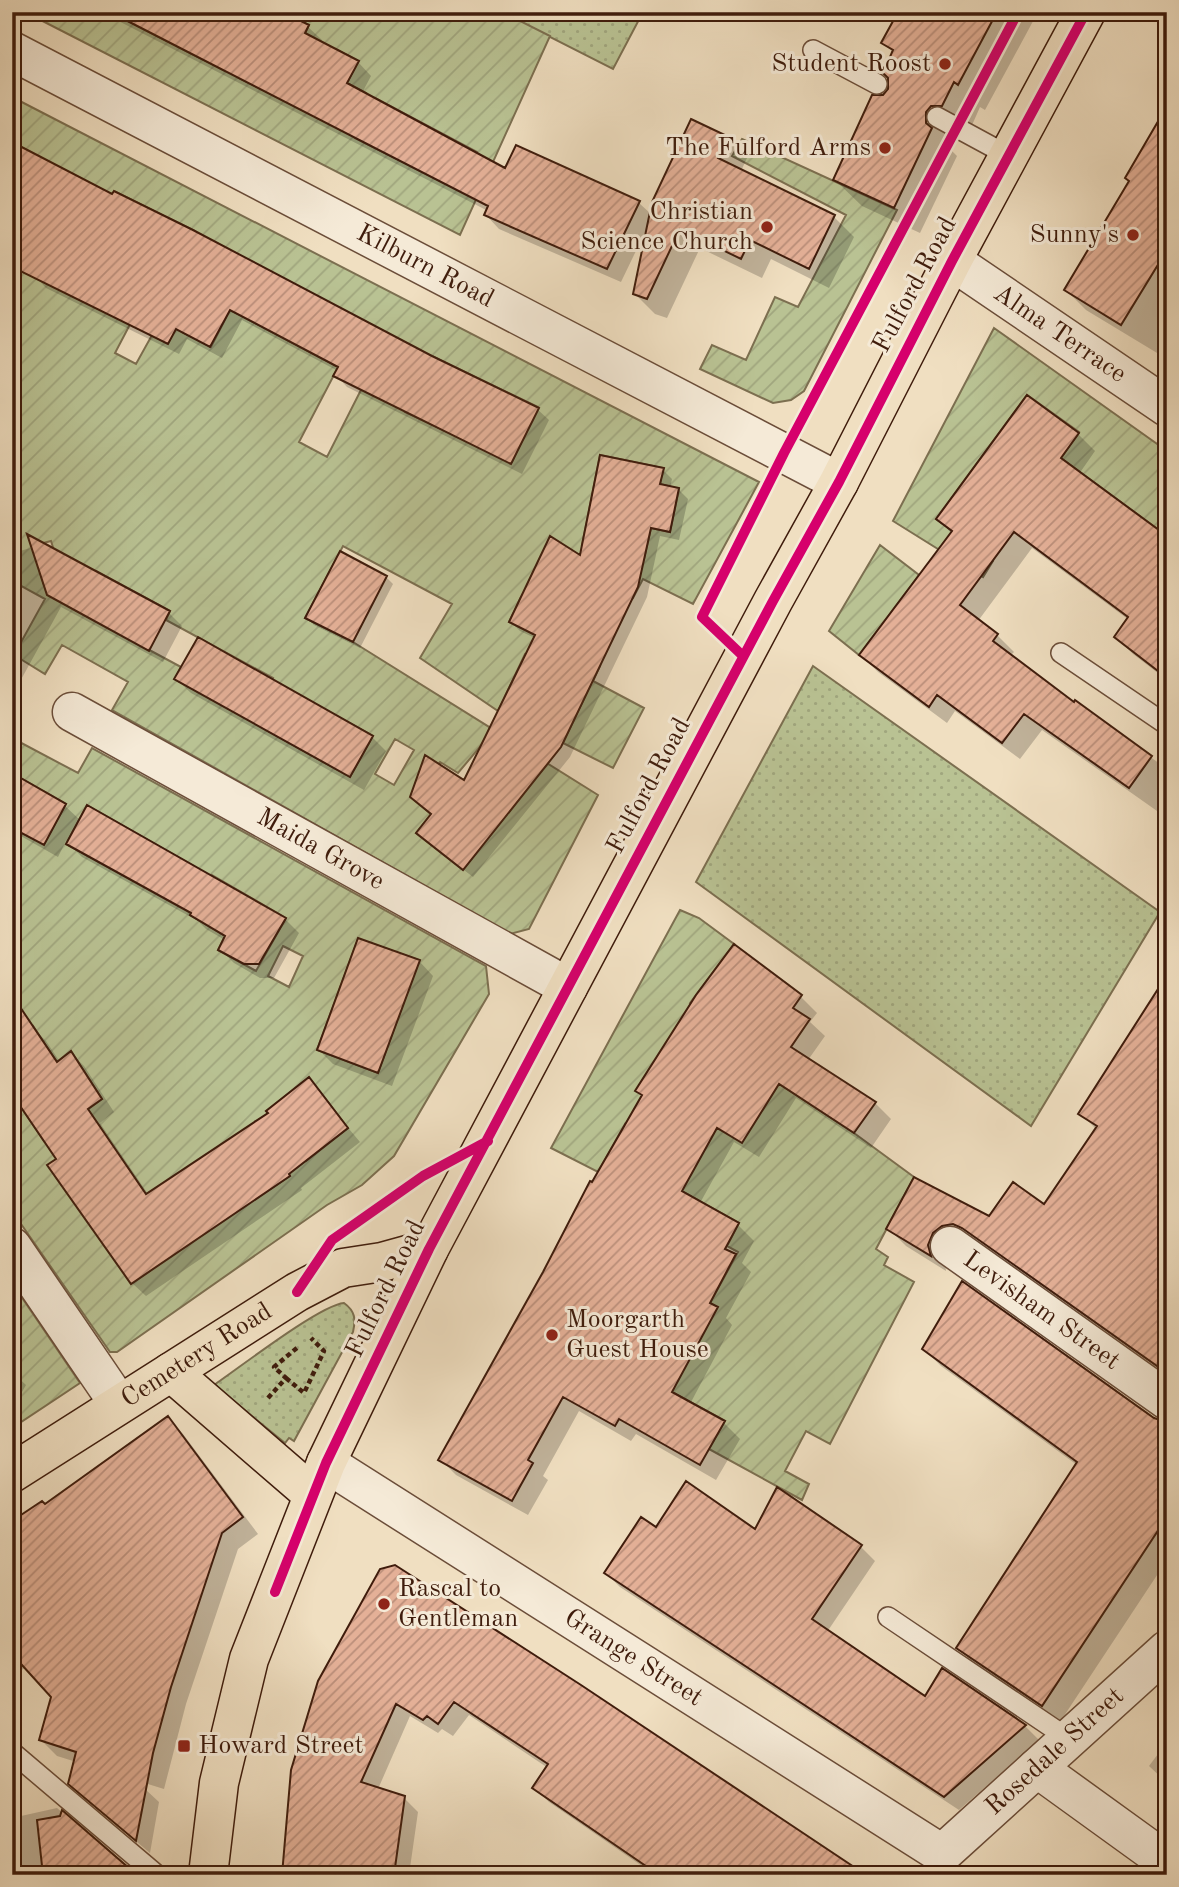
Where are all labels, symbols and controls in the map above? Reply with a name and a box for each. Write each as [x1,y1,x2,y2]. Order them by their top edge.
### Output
place label: Student Roost [771,51,931,77]
marker: Student Roost [937,56,953,72]
place label: The Fulford Arms [665,135,871,161]
marker: The Fulford Arms [877,140,893,156]
place label: Christian Science Church [580,199,753,255]
street label: Fulford Road [868,213,962,357]
marker: Christian Science Church [759,219,775,235]
street label: Kilburn Road [352,220,498,313]
place label: Sunny's [1030,222,1119,248]
marker: Sunny's [1125,227,1141,243]
street label: Alma Terrace [989,280,1131,388]
street label: Fulford Road [602,714,696,858]
street label: Maida Grove [252,804,388,895]
street label: Fulford Road [342,1216,430,1362]
street label: Levisham Street [958,1247,1124,1375]
street label: Cemetery Road [117,1298,277,1413]
place label: Moorgarth Guest House [566,1307,709,1363]
marker: Moorgarth Guest House [544,1327,560,1343]
place label: Rascal to Gentleman [398,1576,518,1632]
marker: Rascal to Gentleman [376,1596,392,1612]
street label: Grange Street [559,1605,707,1712]
street label: Rosedale Street [981,1683,1129,1821]
place label: Howard Street [198,1733,364,1759]
marker: Howard Street [176,1738,192,1754]

